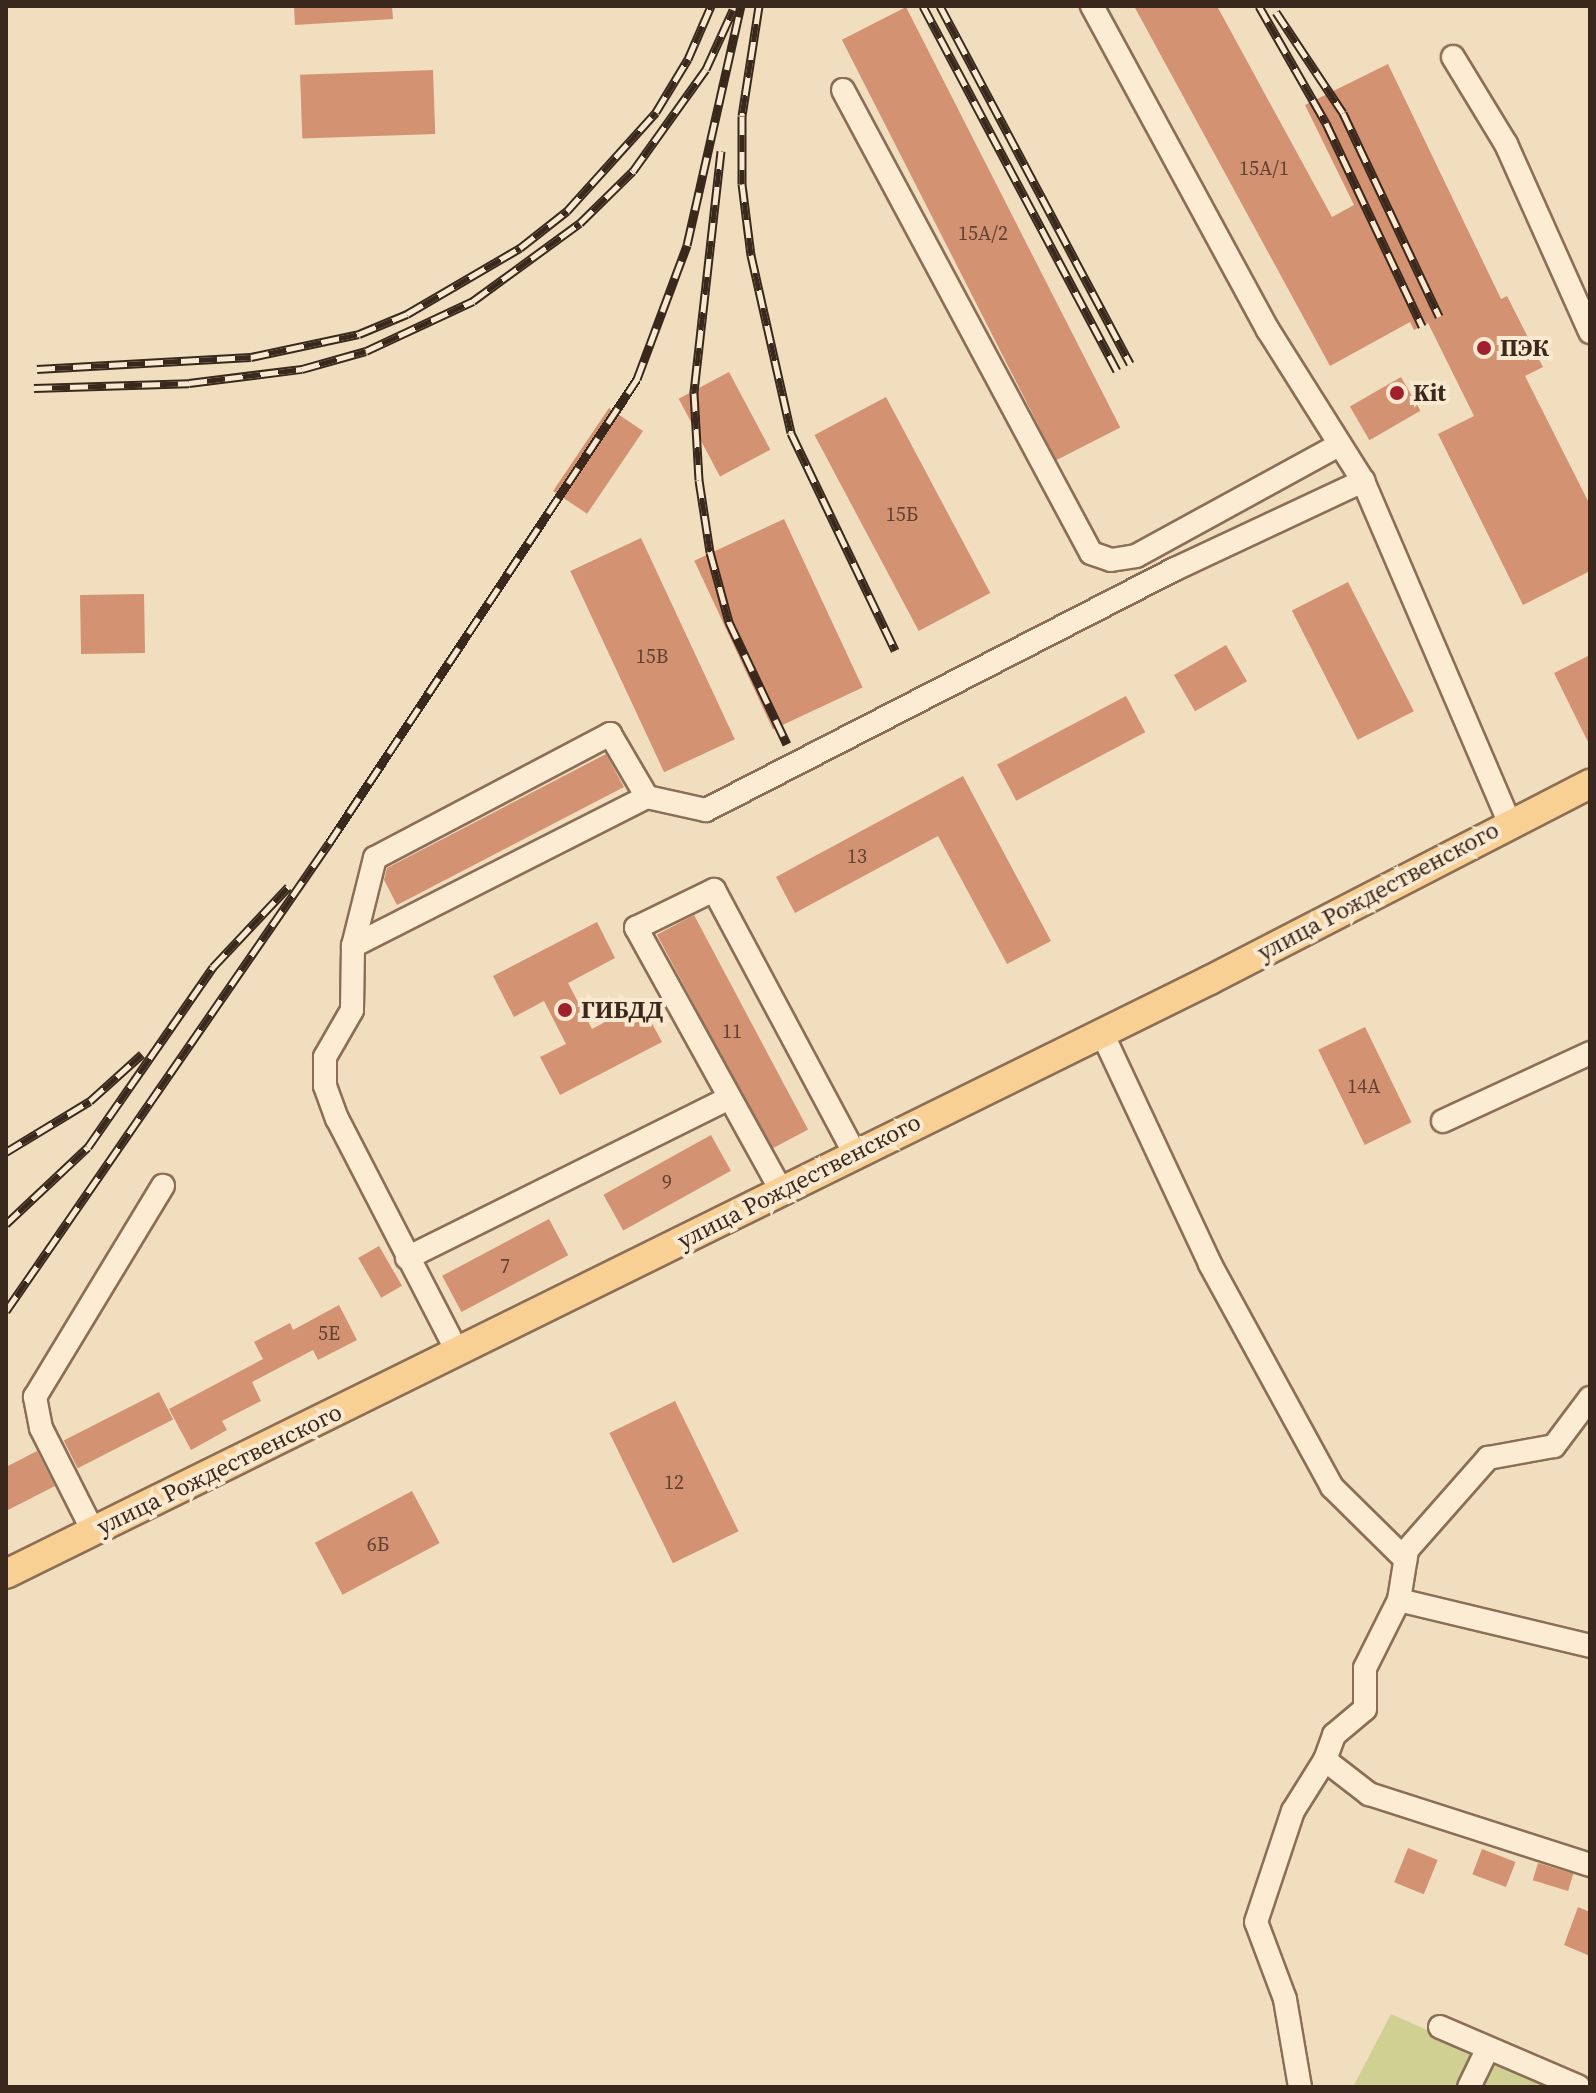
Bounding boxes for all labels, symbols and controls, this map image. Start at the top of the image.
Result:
house number: 15А/1 [1239,156,1289,180]
house number: 15А/2 [958,221,1008,245]
place label: ПЭК [1500,334,1549,362]
marker: ПЭК [1475,339,1493,357]
place label: Kit [1413,379,1446,407]
marker: Kit [1388,384,1406,402]
house number: 15Б [886,502,918,526]
house number: 15В [636,644,668,668]
street label: улица Рождественского [1252,815,1504,967]
house number: 13 [847,844,867,868]
place label: ГИБДД [581,996,663,1024]
marker: ГИБДД [556,1001,574,1019]
house number: 11 [722,1019,742,1043]
house number: 14А [1347,1074,1381,1098]
street label: улица Рождественского [673,1107,925,1255]
house number: 9 [662,1170,672,1194]
house number: 7 [500,1254,510,1278]
house number: 5Е [318,1321,340,1345]
street label: улица Рождественского [92,1397,346,1541]
house number: 12 [664,1470,684,1494]
house number: 6Б [367,1532,389,1556]

